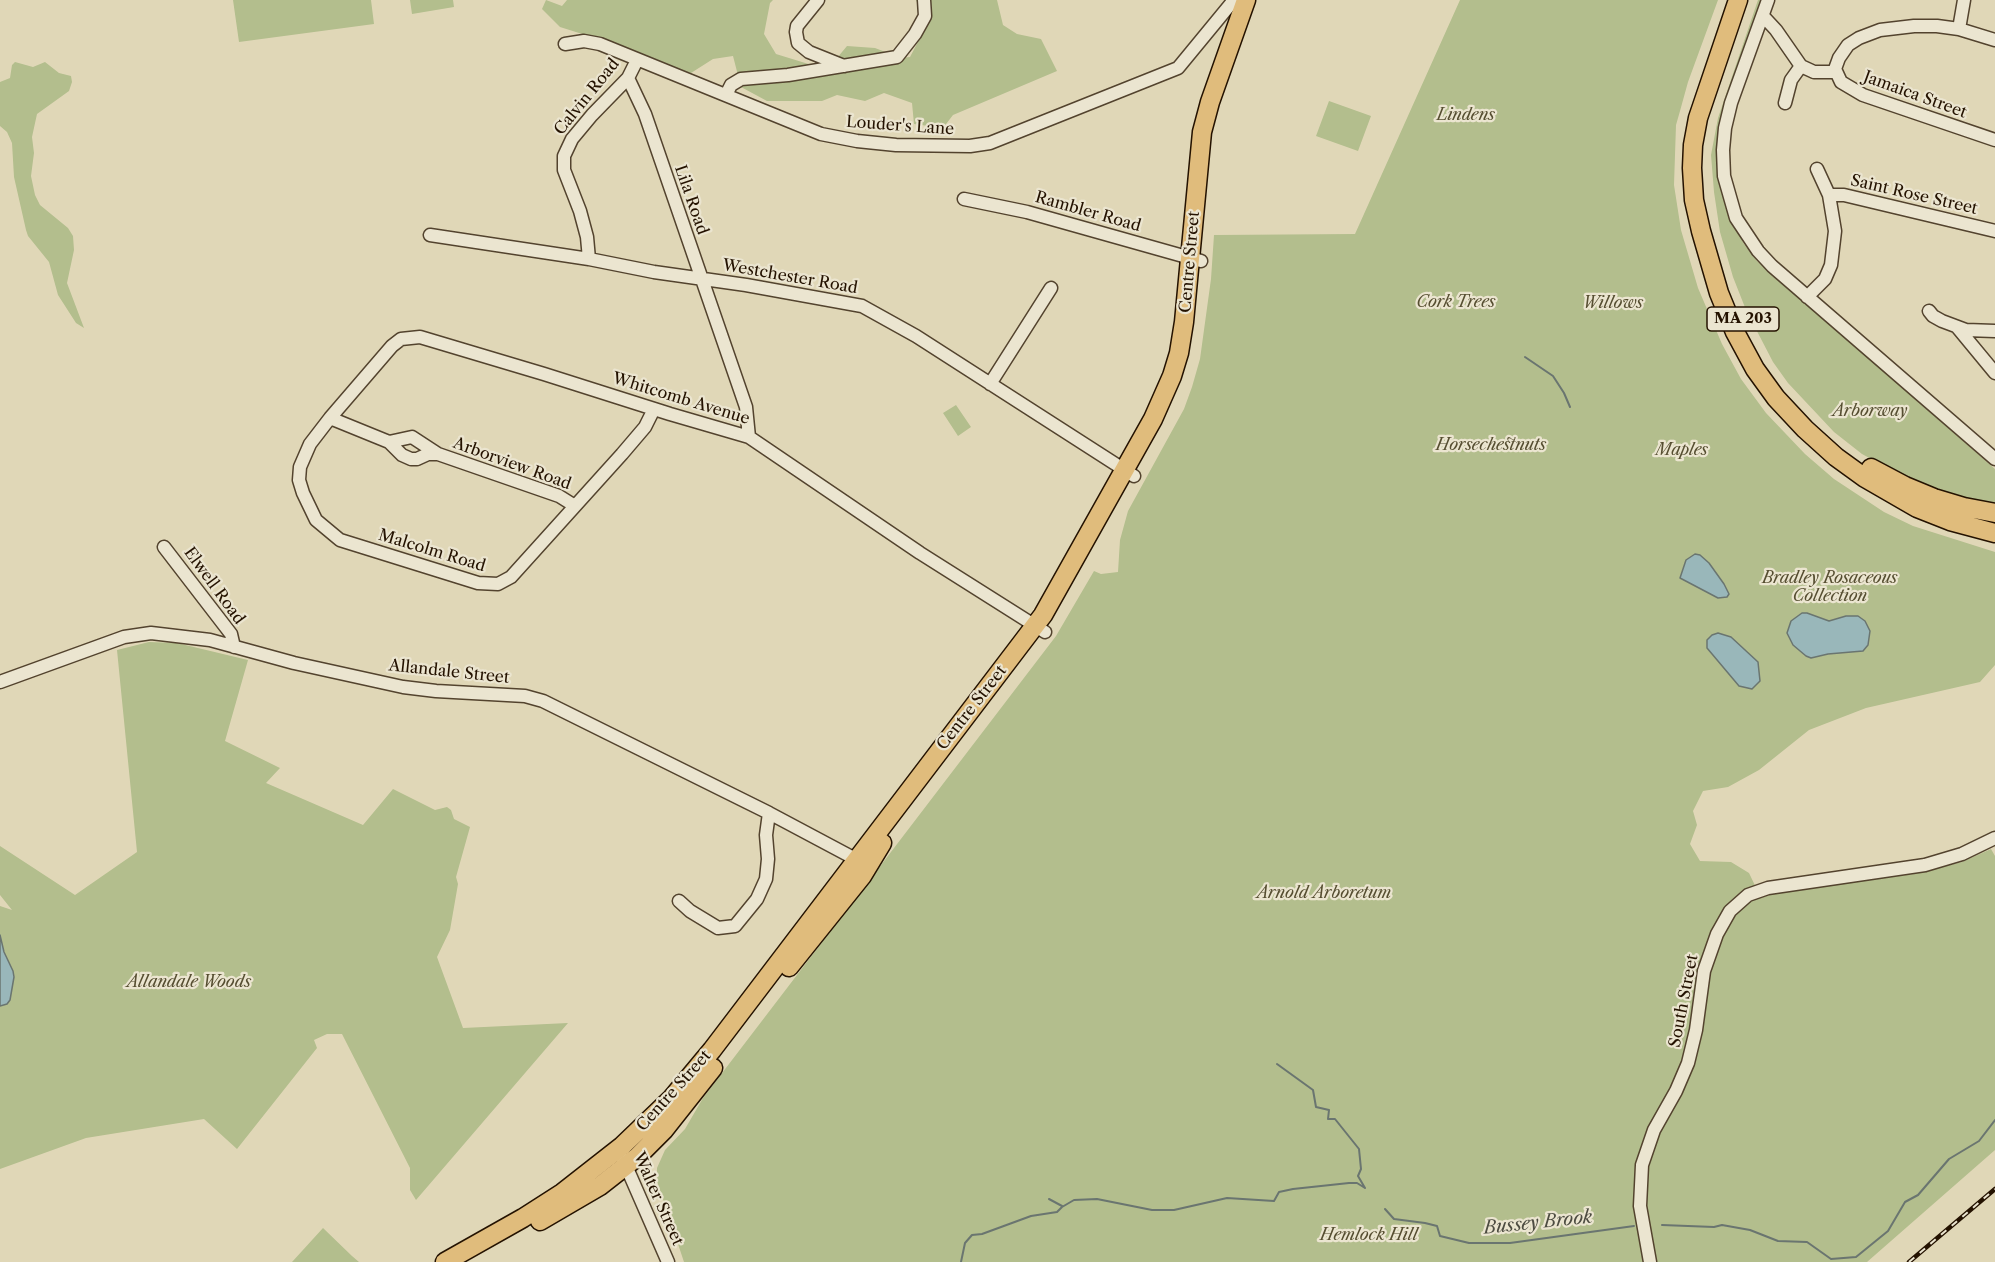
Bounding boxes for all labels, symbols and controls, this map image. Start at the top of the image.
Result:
street label: Calvin Road [550,55,624,139]
street label: Jamaica Street [1861,67,1969,123]
park label: Lindens [1437,105,1495,125]
street label: Louder's Lane [845,113,955,139]
street label: Lila Road [670,163,712,237]
street label: Saint Rose Street [1849,171,1979,219]
street label: Rambler Road [1033,188,1143,236]
street label: Centre Street [1176,210,1204,314]
street label: Westchester Road [721,256,859,298]
park label: Cork Trees [1417,292,1495,312]
park label: Willows [1583,293,1643,313]
road number: MA 203 [1707,307,1779,331]
street label: Whitcomb Avenue [610,369,752,429]
park label: Arborway [1832,401,1908,421]
street label: Arborview Road [450,434,574,494]
park label: Horsechestnuts [1436,435,1546,455]
park label: Maples [1656,440,1708,460]
street label: Malcolm Road [376,526,488,576]
street label: Elwell Road [180,544,248,628]
park label: Bradley Rosaceous Collection [1762,568,1898,606]
street label: Allandale Street [388,656,510,688]
street label: Centre Street [933,662,1011,754]
park label: Arnold Arboretum [1257,883,1391,903]
street label: South Street [1666,953,1702,1049]
park label: Allandale Woods [127,972,251,992]
street label: Centre Street [633,1047,715,1135]
street label: Walter Street [629,1149,687,1249]
water label: Bussey Brook [1483,1207,1593,1239]
park label: Hemlock Hill [1320,1225,1418,1245]

